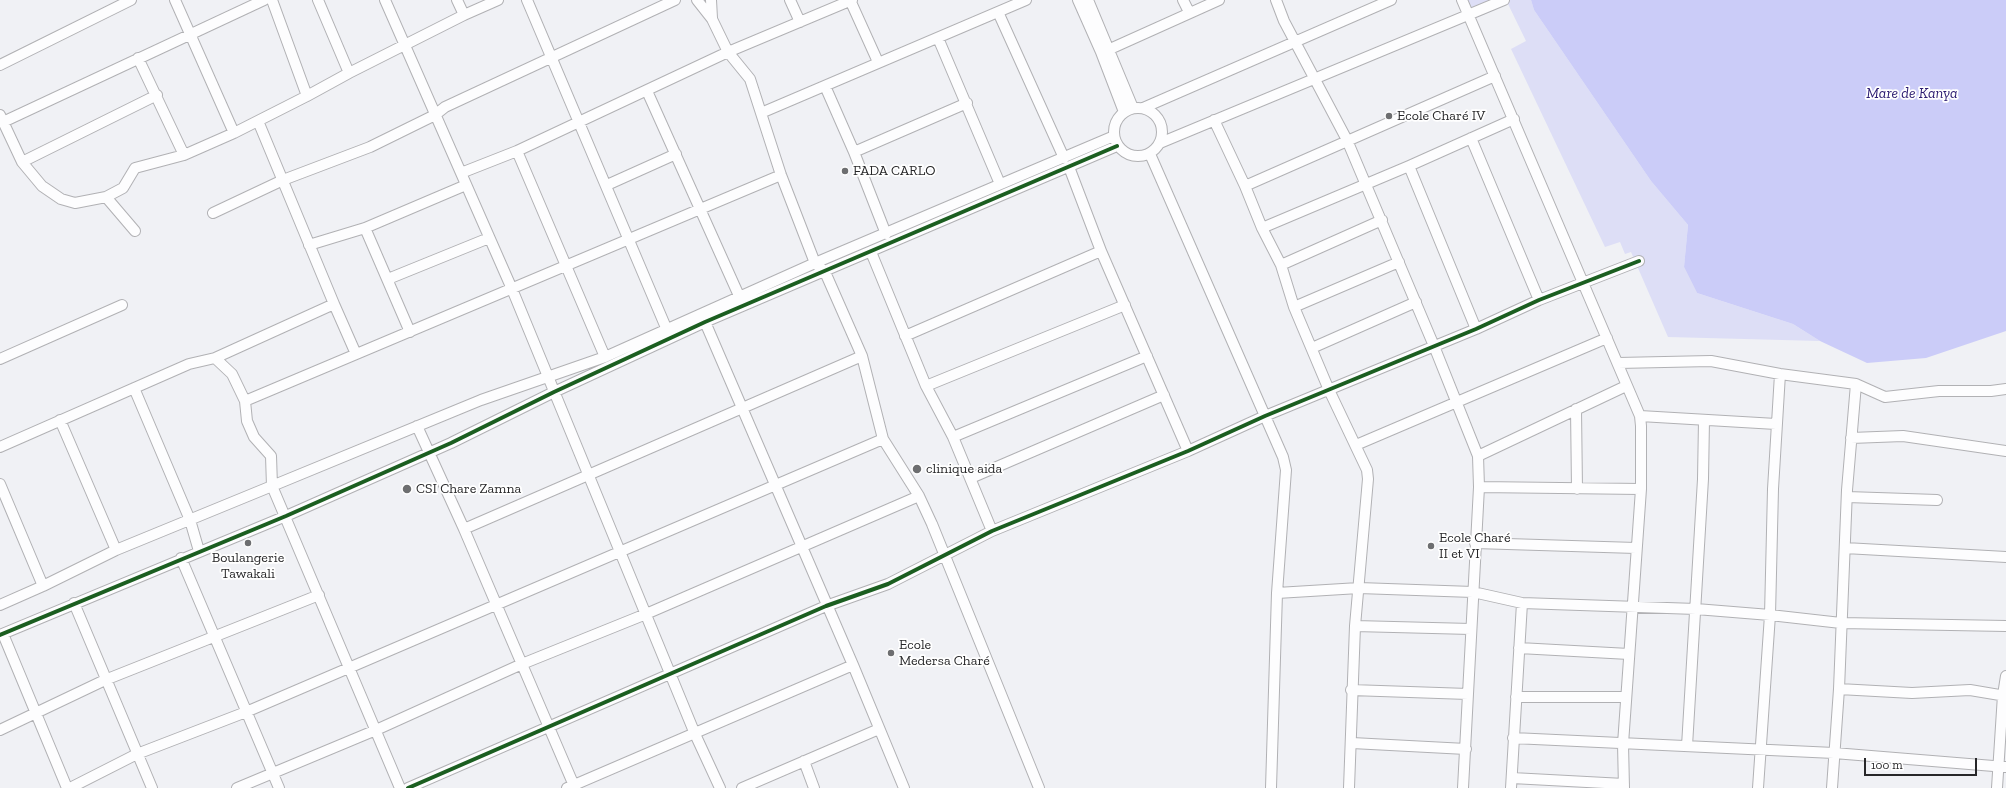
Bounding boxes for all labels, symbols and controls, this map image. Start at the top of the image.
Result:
water label: Mare de Kanya [1866,85,1958,103]
place label: Ecole Charé IV [1397,108,1485,124]
marker: Ecole Charé IV [1384,111,1394,121]
place label: FADA CARLO [853,163,936,179]
marker: FADA CARLO [840,166,850,176]
place label: clinique aida [926,461,1002,477]
marker: clinique aida [911,463,923,475]
place label: CSI Chare Zamna [416,481,521,497]
marker: CSI Chare Zamna [401,483,413,495]
place label: Ecole Charé II et VI [1439,530,1510,562]
marker: Boulangerie Tawakali [243,538,253,548]
marker: Ecole Charé II et VI [1426,541,1436,551]
place label: Boulangerie Tawakali [212,550,284,582]
place label: Ecole Medersa Charé [899,637,990,670]
marker: Ecole Medersa Charé [886,648,896,658]
scale bar [1866,750,1979,776]
text: 100 m [1871,758,1903,772]

